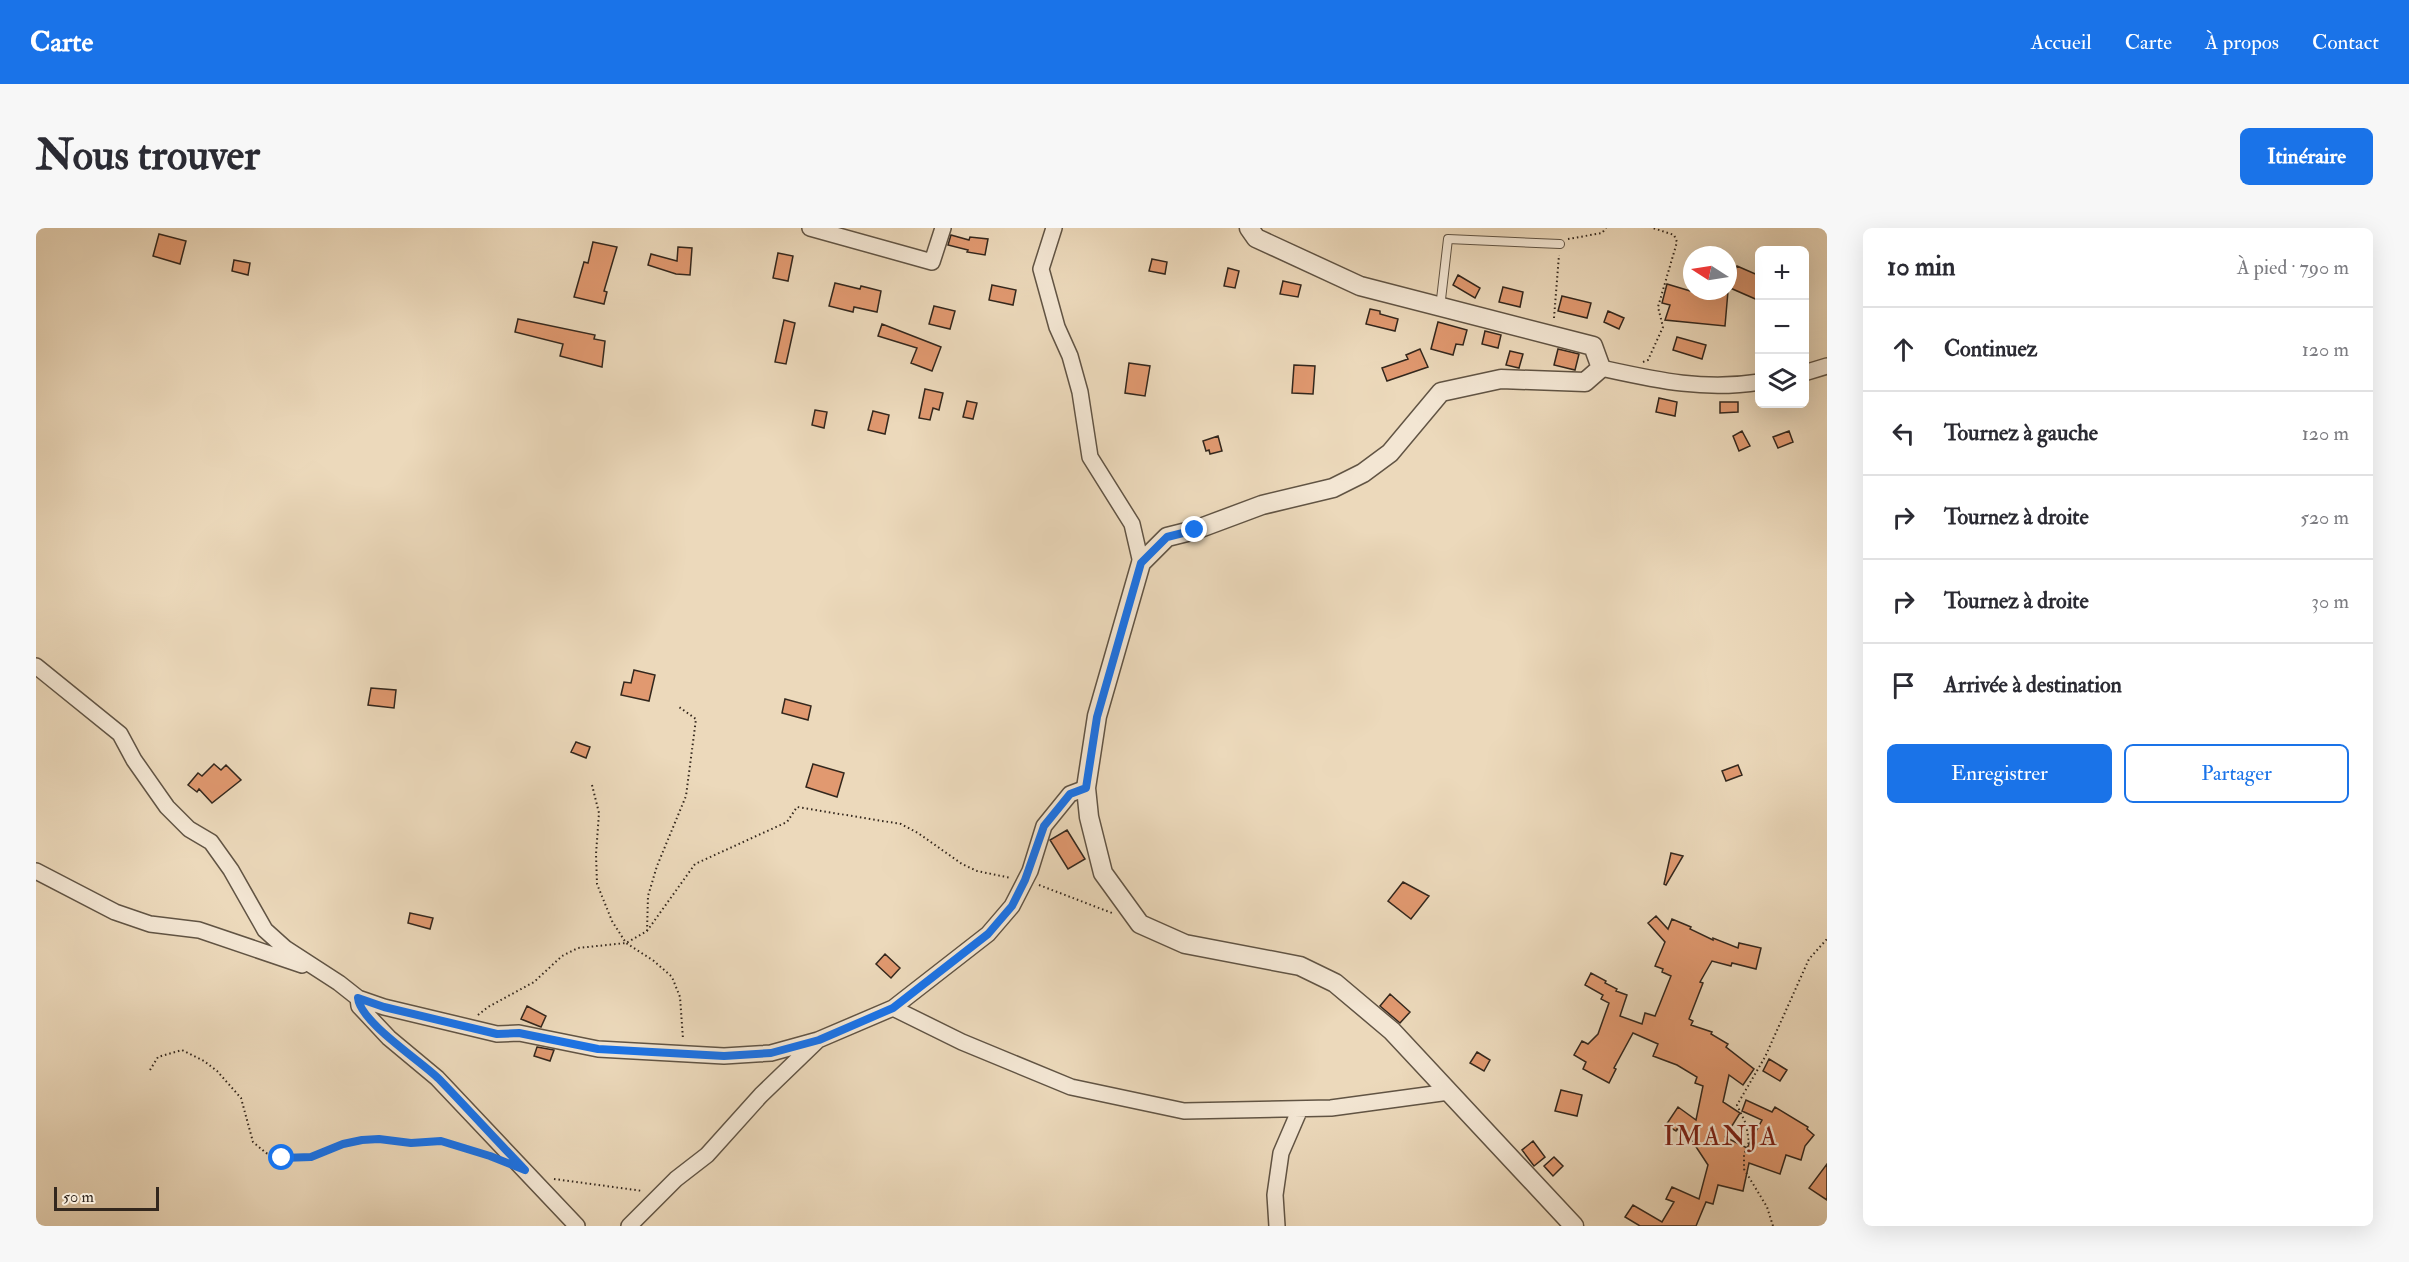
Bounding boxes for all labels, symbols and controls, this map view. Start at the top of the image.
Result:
text: Carte [30,25,93,60]
text: Accueil [2031,29,2092,56]
text: Carte [2125,29,2172,56]
text: À propos [2205,29,2279,56]
text: Contact [2312,29,2379,56]
button: Itinéraire [2240,128,2373,185]
text: Nous trouver [36,130,260,182]
north arrow [1683,246,1737,300]
map controls [1755,246,1809,408]
button: + [1755,246,1809,300]
text: 10 min [1887,251,1955,283]
text: À pied · 790 m [2237,255,2349,280]
button: − [1755,300,1809,354]
icon: ahead [1887,333,1920,366]
text: Continuez [1944,335,2037,363]
text: 120 m [2302,337,2349,362]
button: layers [1755,354,1809,408]
icon: left [1887,417,1920,450]
text: Tournez à gauche [1944,419,2098,447]
text: 120 m [2302,421,2349,446]
icon: right [1887,501,1920,534]
text: Tournez à droite [1944,503,2089,531]
text: 520 m [2300,505,2349,530]
route end [1181,516,1207,542]
icon: right [1887,585,1920,618]
text: Tournez à droite [1944,587,2089,615]
text: 30 m [2311,589,2349,614]
icon: arrive [1887,669,1920,702]
text: Arrivée à destination [1944,671,2122,699]
button: Enregistrer [1887,744,2112,803]
button: Partager [2124,744,2349,803]
district label: IMANJA [1663,1120,1779,1153]
route start [268,1144,294,1170]
scale bar [54,1184,159,1212]
text: 50 m [63,1187,94,1207]

